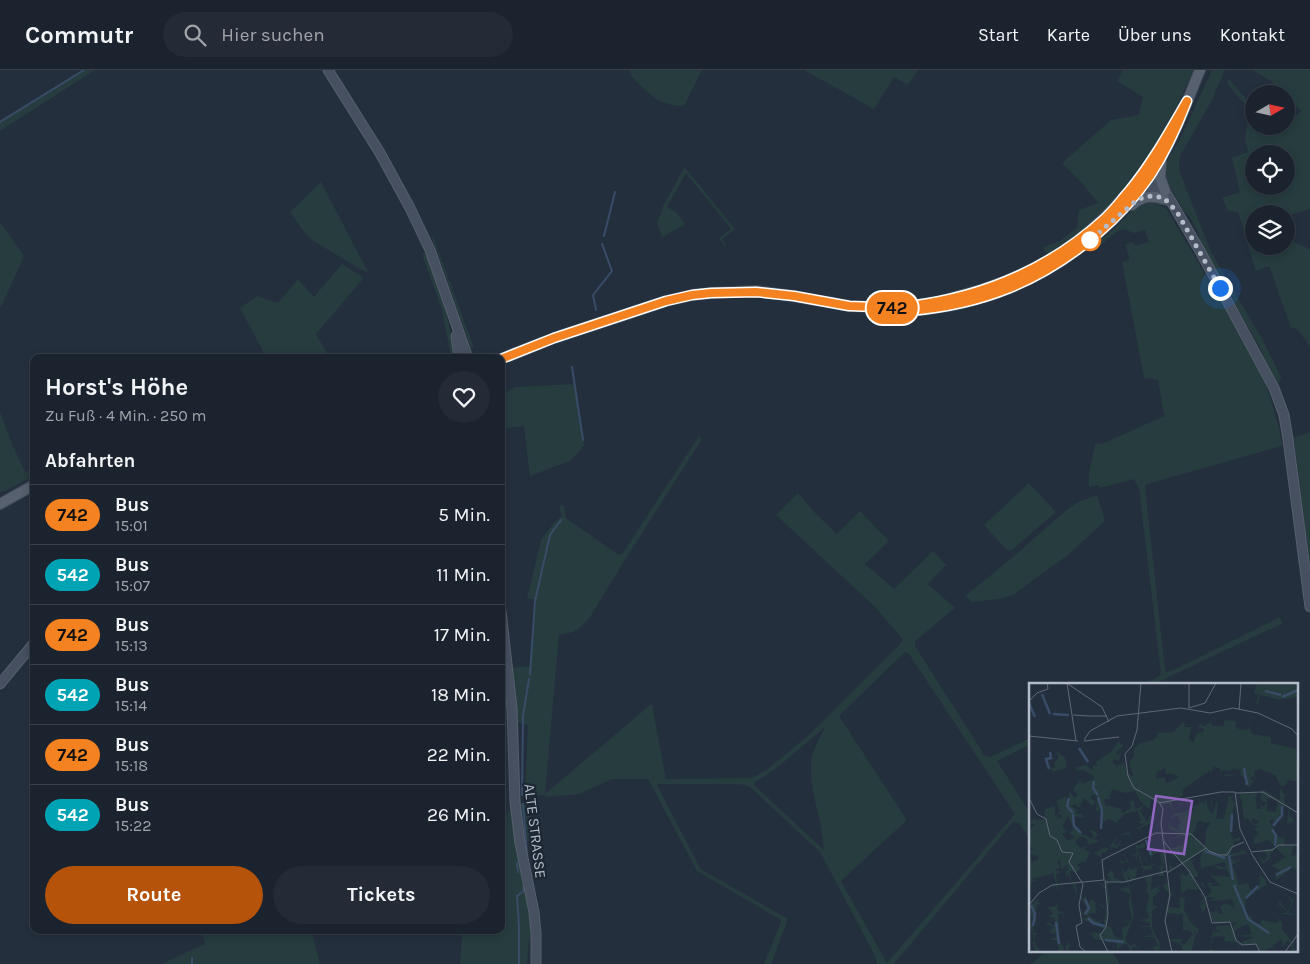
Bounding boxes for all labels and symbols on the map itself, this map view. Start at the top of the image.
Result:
north arrow [1245,85,1295,135]
unlabelled marker [1079,229,1101,251]
your location [1208,276,1233,301]
line badge: 742 [863,292,921,324]
inset map [1029,683,1298,952]
street label: ALTE STRASSE [520,783,550,879]

